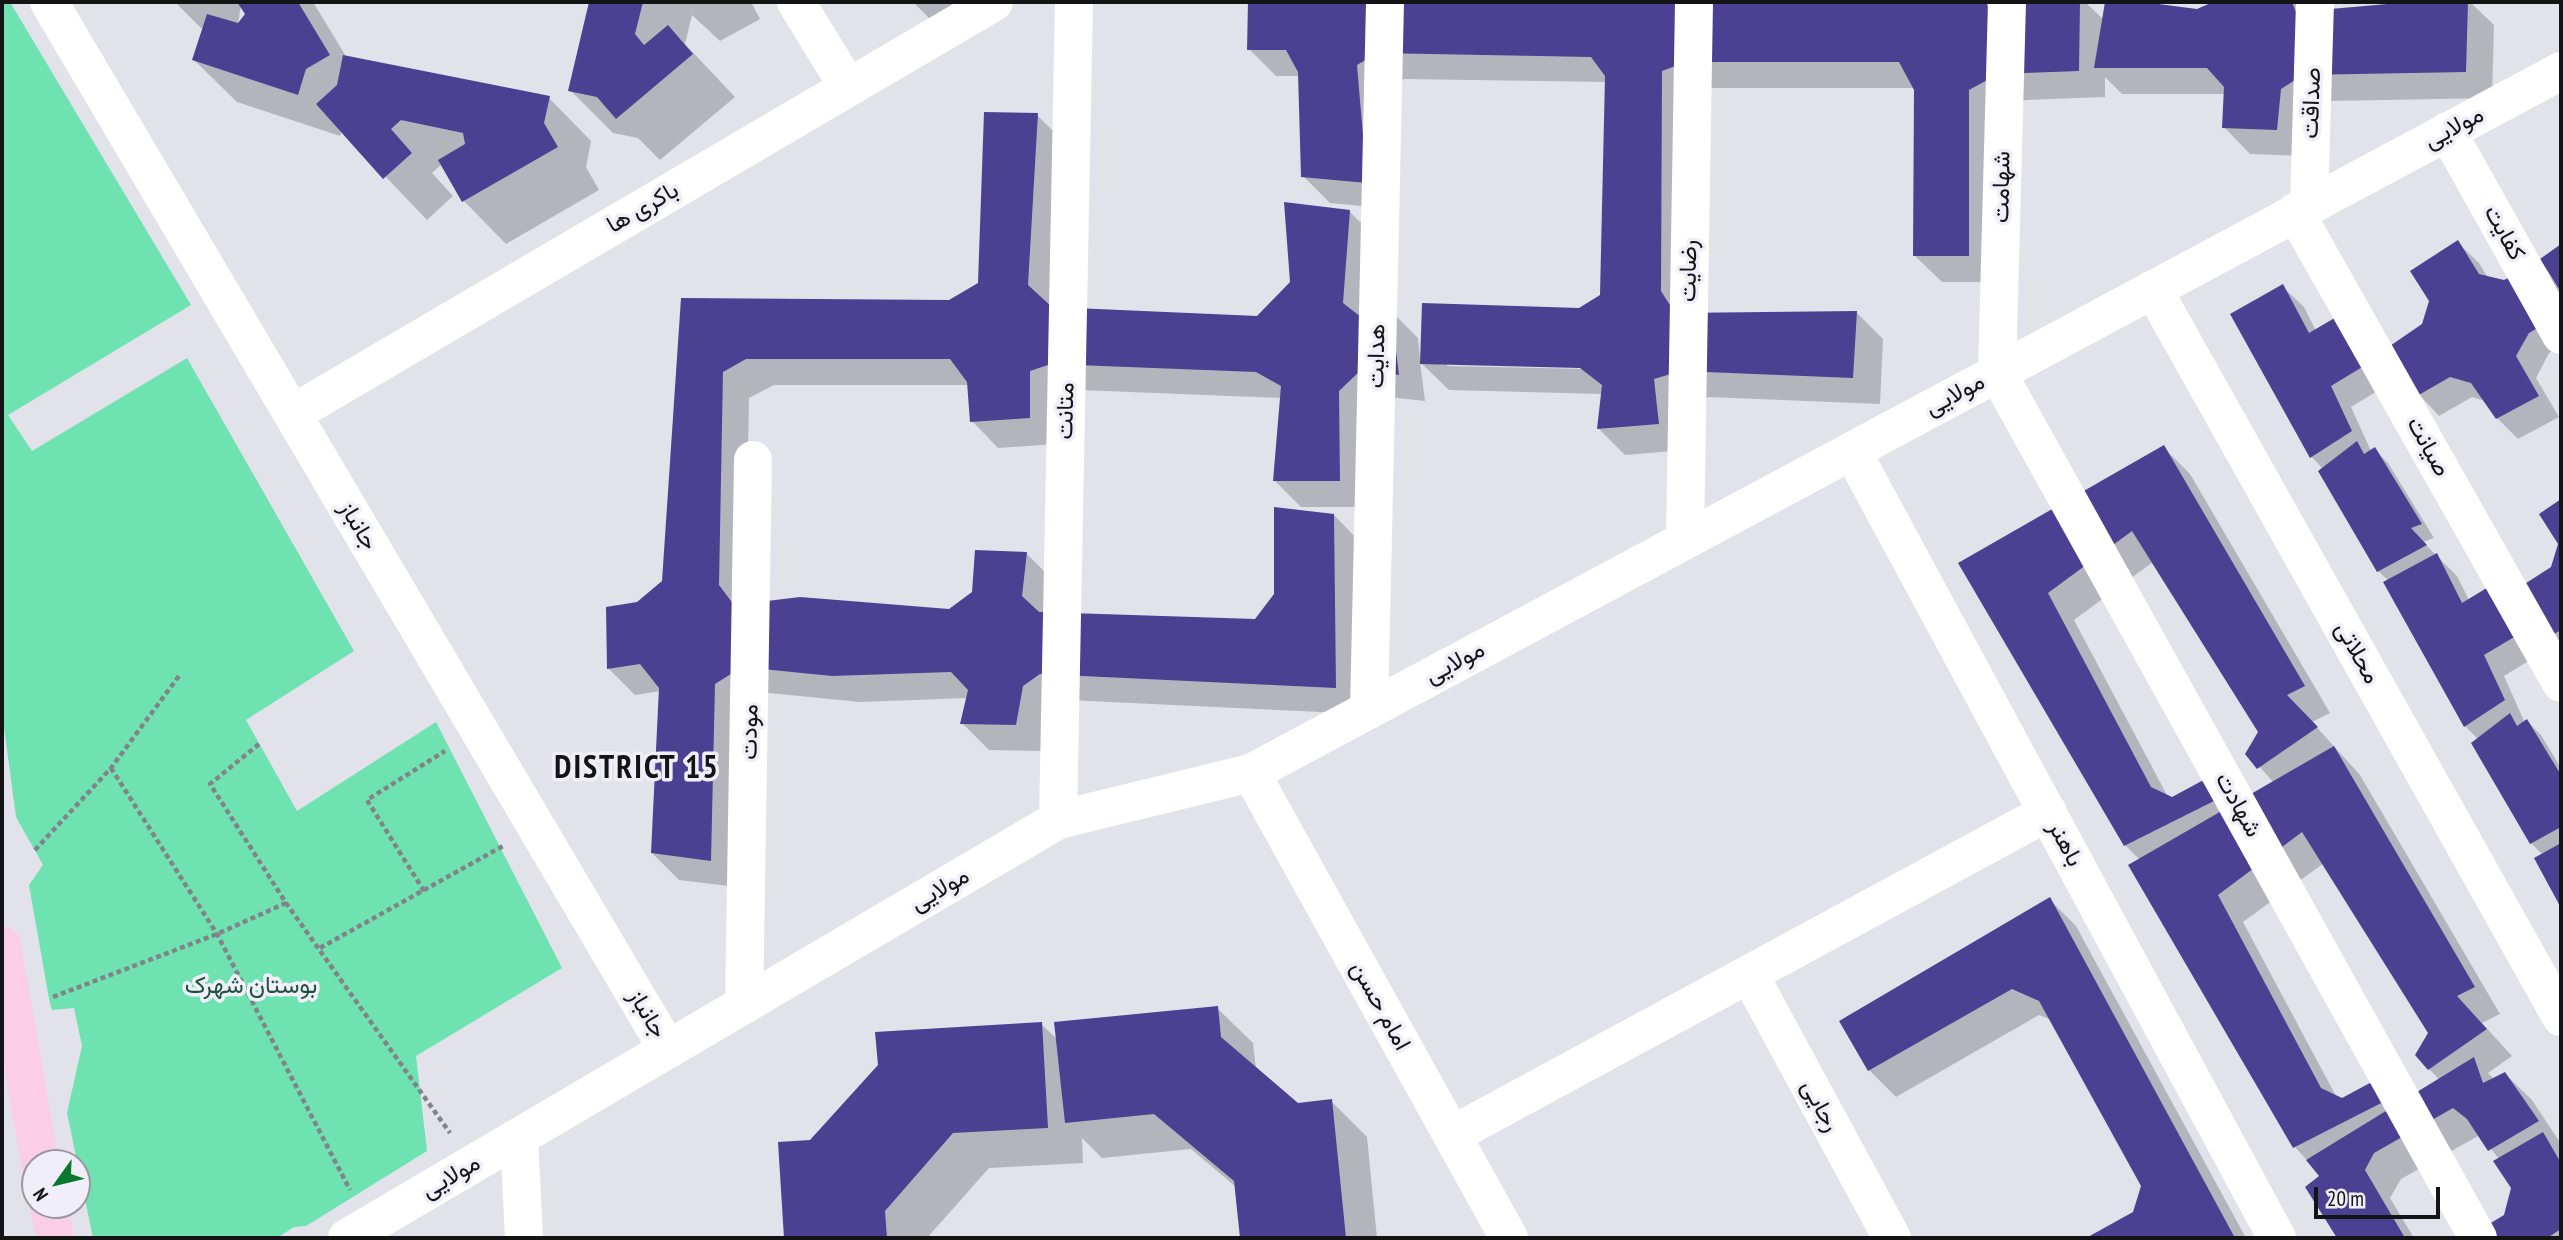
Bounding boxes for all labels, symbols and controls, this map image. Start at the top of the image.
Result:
street label: صداقت [2296,67,2328,139]
street label: مولايی [2419,100,2489,156]
street label: شهامت [1987,151,2017,223]
street label: باکری ها [602,176,684,240]
street label: کفایت [2477,200,2531,266]
street label: رضایت [1674,240,1704,302]
street label: هدایت [1362,323,1392,389]
street label: مولايی [1920,367,1990,423]
street label: متانت [1051,382,1081,440]
street label: صیانت [2400,412,2456,482]
street label: جانباز [332,496,384,556]
street label: محلاتی [2328,617,2386,689]
street label: مولايی [1420,635,1490,691]
street label: مودت [735,704,765,760]
district label: DISTRICT 15 [556,750,718,788]
street label: شهادت [2209,768,2267,842]
street label: باهنر [2041,816,2089,872]
street label: مولايی [905,862,975,918]
street label: امام حسن [1344,956,1416,1056]
park label: بوستان شهرک [185,972,317,1000]
street label: جانباز [621,984,673,1044]
street label: رجایی [1794,1075,1846,1137]
north arrow [21,1149,91,1219]
street label: مولايی [416,1149,486,1205]
scale bar [2318,1174,2444,1218]
text: N [27,1184,53,1206]
text: 20 m [2327,1185,2364,1212]

